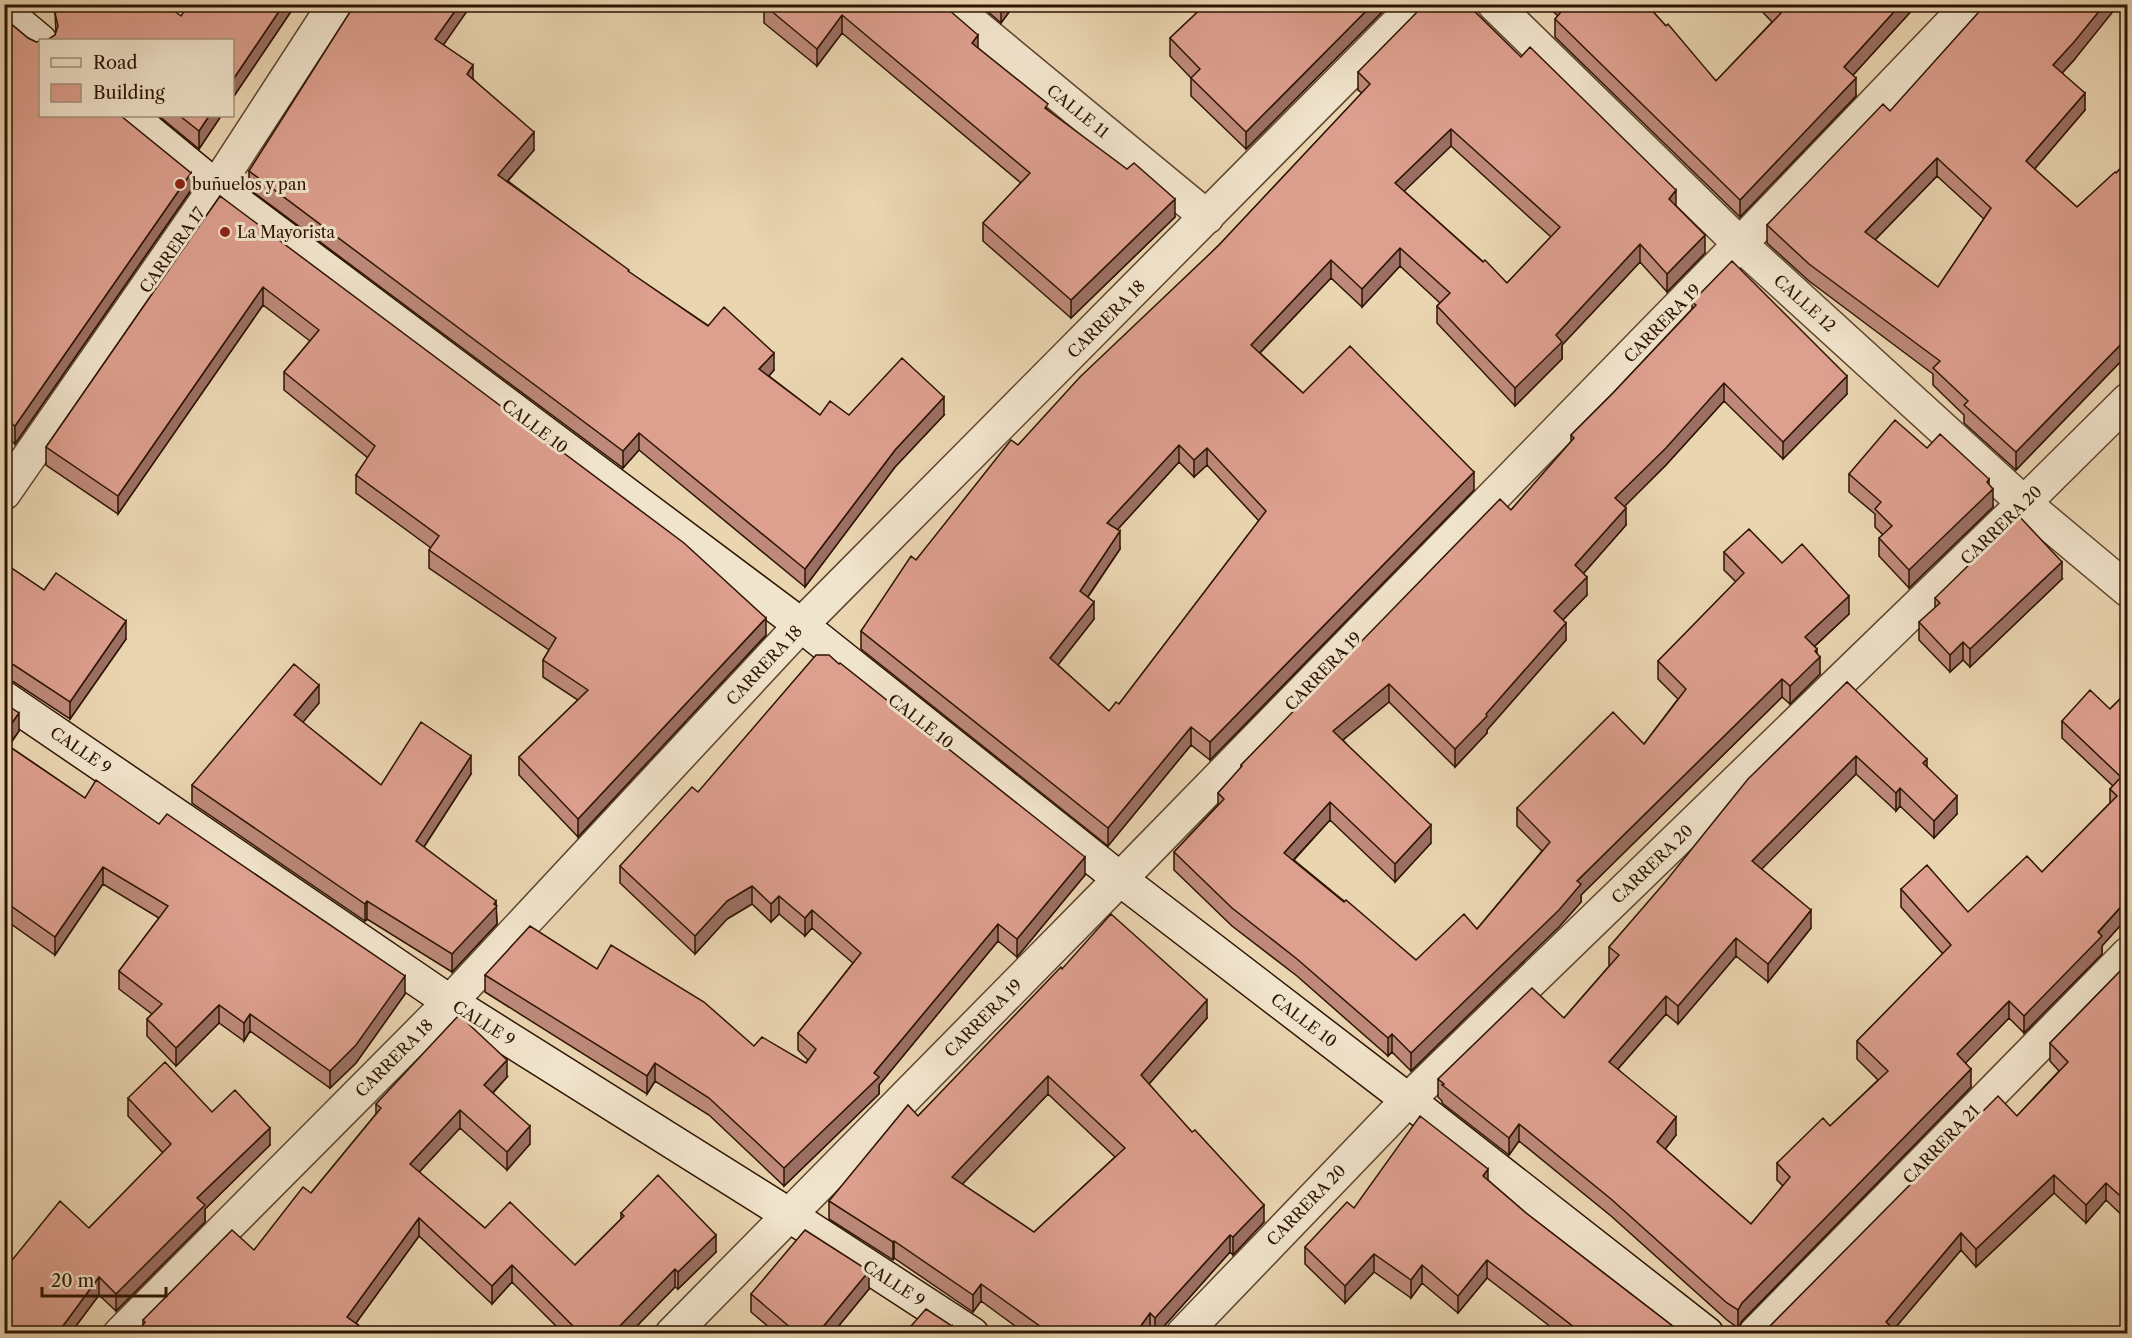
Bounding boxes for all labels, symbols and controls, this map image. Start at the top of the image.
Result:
legend [39,39,234,117]
text: Road [93,52,138,74]
street label: CALLE 11 [1043,80,1113,142]
text: Building [93,82,165,104]
place label: buñuelos y pan [192,174,306,194]
marker: buñuelos y pan [173,177,187,191]
street label: CARRERA 17 [135,203,209,297]
place label: La Mayorista [237,222,335,242]
marker: La Mayorista [218,225,232,239]
street label: CALLE 12 [1770,270,1840,336]
street label: CARRERA 18 [1063,276,1149,362]
street label: CARRERA 19 [1619,279,1705,367]
street label: CALLE 10 [498,395,572,457]
street label: CARRERA 20 [1956,481,2046,569]
street label: CARRERA 18 [722,621,806,709]
street label: CARRERA 19 [1280,627,1366,715]
street label: CALLE 10 [884,689,958,753]
street label: CALLE 9 [46,722,116,778]
street label: CARRERA 20 [1607,820,1697,908]
street label: CARRERA 19 [940,975,1026,1061]
street label: CALLE 10 [1267,989,1341,1051]
street label: CALLE 9 [449,996,519,1050]
street label: CARRERA 18 [351,1015,437,1101]
street label: CARRERA 21 [1898,1100,1984,1188]
street label: CARRERA 20 [1262,1160,1350,1250]
street label: CALLE 9 [859,1256,929,1310]
scale bar [42,1260,166,1298]
text: 20 m [51,1270,95,1292]

